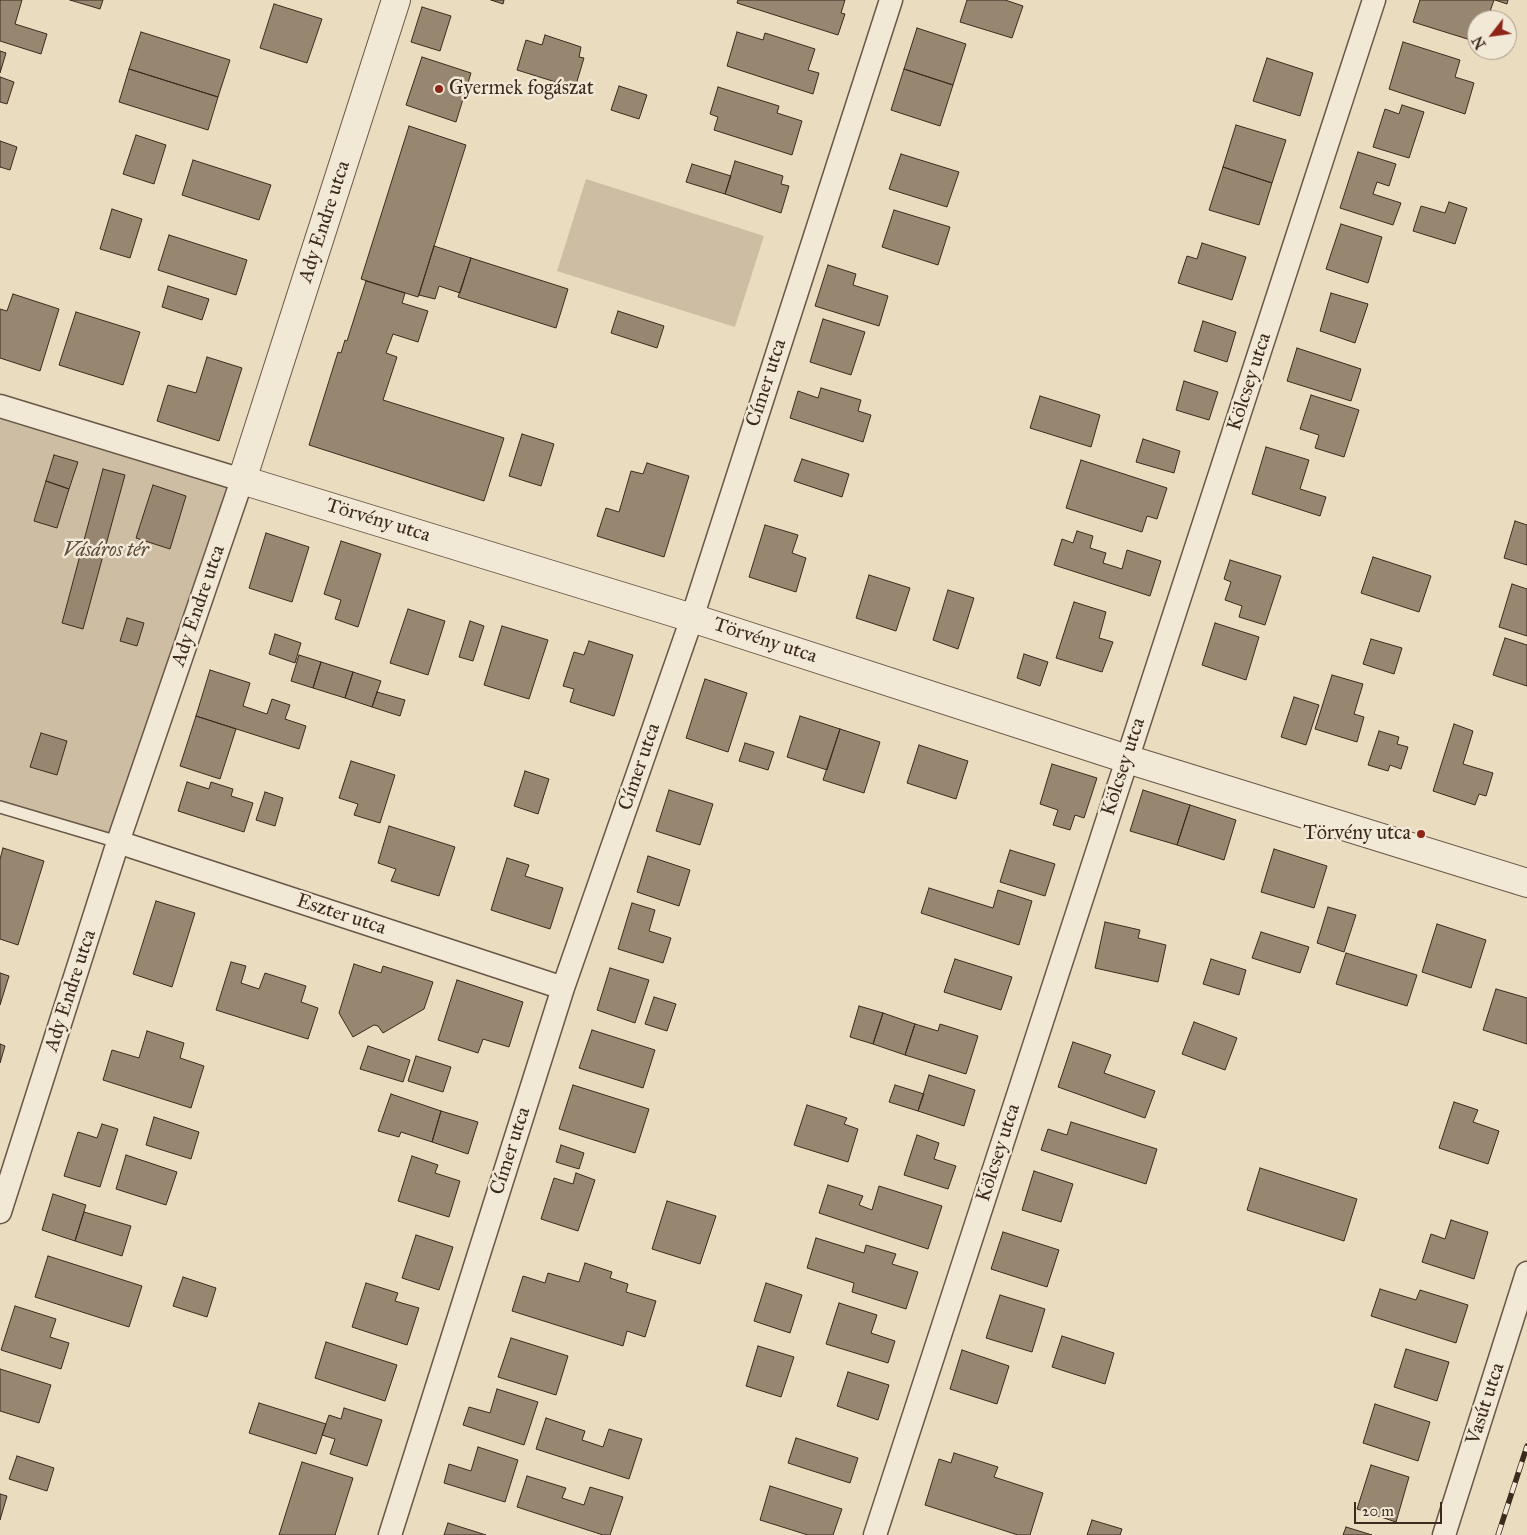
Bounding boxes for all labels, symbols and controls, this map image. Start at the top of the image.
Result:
north arrow [1467,10,1517,60]
text: N [1469,33,1490,52]
place label: Gyermek fogászat [449,77,594,101]
marker: Gyermek fogászat [433,83,445,95]
street label: Ady Endre utca [294,158,356,286]
street label: Kölcsey utca [1223,330,1277,434]
street label: Címer utca [742,336,792,430]
street label: Törvény utca [323,494,433,548]
park label: Vásáros tér [63,539,149,563]
street label: Ady Endre utca [167,542,231,670]
street label: Törvény utca [710,613,820,669]
street label: Kölcsey utca [1097,715,1151,819]
street label: Címer utca [614,720,666,814]
place label: Törvény utca [1303,822,1411,846]
marker: Törvény utca [1415,828,1427,840]
street label: Eszter utca [293,889,389,941]
street label: Ady Endre utca [40,927,102,1055]
street label: Kölcsey utca [972,1101,1026,1205]
street label: Címer utca [486,1104,536,1198]
street label: Vasút utca [1461,1360,1511,1448]
scale bar [1357,1492,1444,1524]
text: 20 m [1362,1502,1394,1520]

